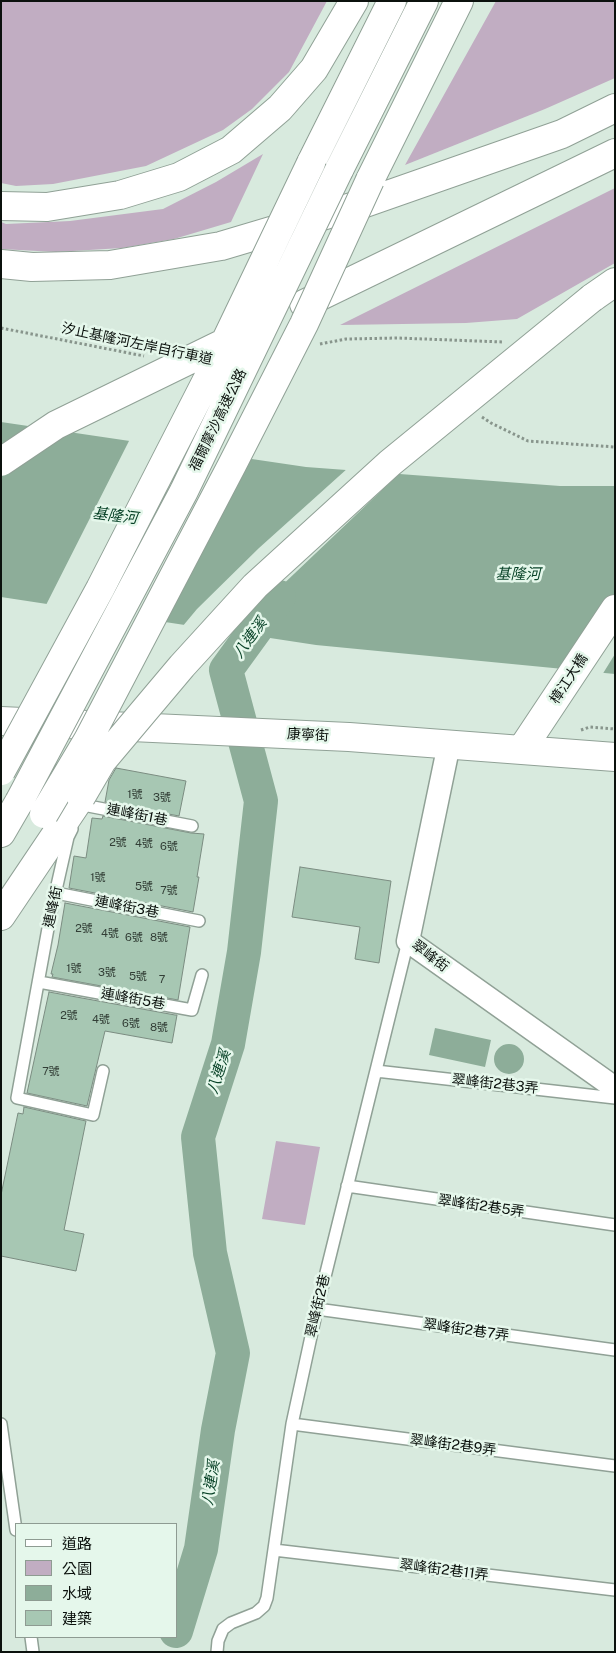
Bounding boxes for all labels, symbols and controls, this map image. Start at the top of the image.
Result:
street label: 汐止基隆河左岸自行車道 [60,320,214,368]
street label: 福爾摩沙高速公路 [186,366,250,474]
water label: 基隆河 [92,504,138,528]
water label: 基隆河 [496,565,540,583]
water label: 八連溪 [229,615,271,661]
street label: 樟江大橋 [547,651,591,707]
street label: 康寧街 [287,726,329,744]
house number: 1號 [127,788,143,802]
house number: 3號 [153,791,171,805]
street label: 連峰街1巷 [105,801,169,829]
house number: 2號 [109,836,127,850]
house number: 4號 [135,837,153,851]
house number: 6號 [160,840,178,854]
house number: 1號 [90,871,106,885]
house number: 5號 [135,880,153,894]
house number: 7號 [160,884,178,898]
street label: 連峰街 [40,885,66,929]
street label: 連峰街3巷 [94,893,160,921]
house number: 2號 [75,922,93,936]
house number: 4號 [101,927,119,941]
house number: 6號 [125,931,143,945]
house number: 8號 [150,931,168,945]
street label: 翠峰街 [408,937,452,975]
house number: 1號 [66,962,82,976]
house number: 3號 [98,966,116,980]
house number: 5號 [129,970,147,984]
house number: 7 [159,973,165,987]
street label: 連峰街5巷 [100,985,166,1013]
house number: 2號 [60,1009,78,1023]
house number: 4號 [92,1013,110,1027]
house number: 6號 [122,1017,140,1031]
house number: 8號 [150,1021,168,1035]
water label: 八連溪 [203,1048,235,1096]
house number: 7號 [42,1065,60,1079]
street label: 翠峰街2巷3弄 [451,1071,539,1097]
street label: 翠峰街2巷5弄 [437,1192,525,1220]
street label: 翠峰街2巷 [303,1273,333,1339]
street label: 翠峰街2巷7弄 [422,1316,510,1344]
street label: 翠峰街2巷9弄 [409,1431,497,1459]
water label: 八連溪 [199,1459,223,1507]
legend [15,1523,178,1638]
text: 道路 [62,1535,92,1552]
street label: 翠峰街2巷11弄 [398,1556,490,1584]
text: 公園 [62,1560,92,1577]
text: 水域 [62,1585,92,1602]
text: 建築 [62,1610,92,1627]

